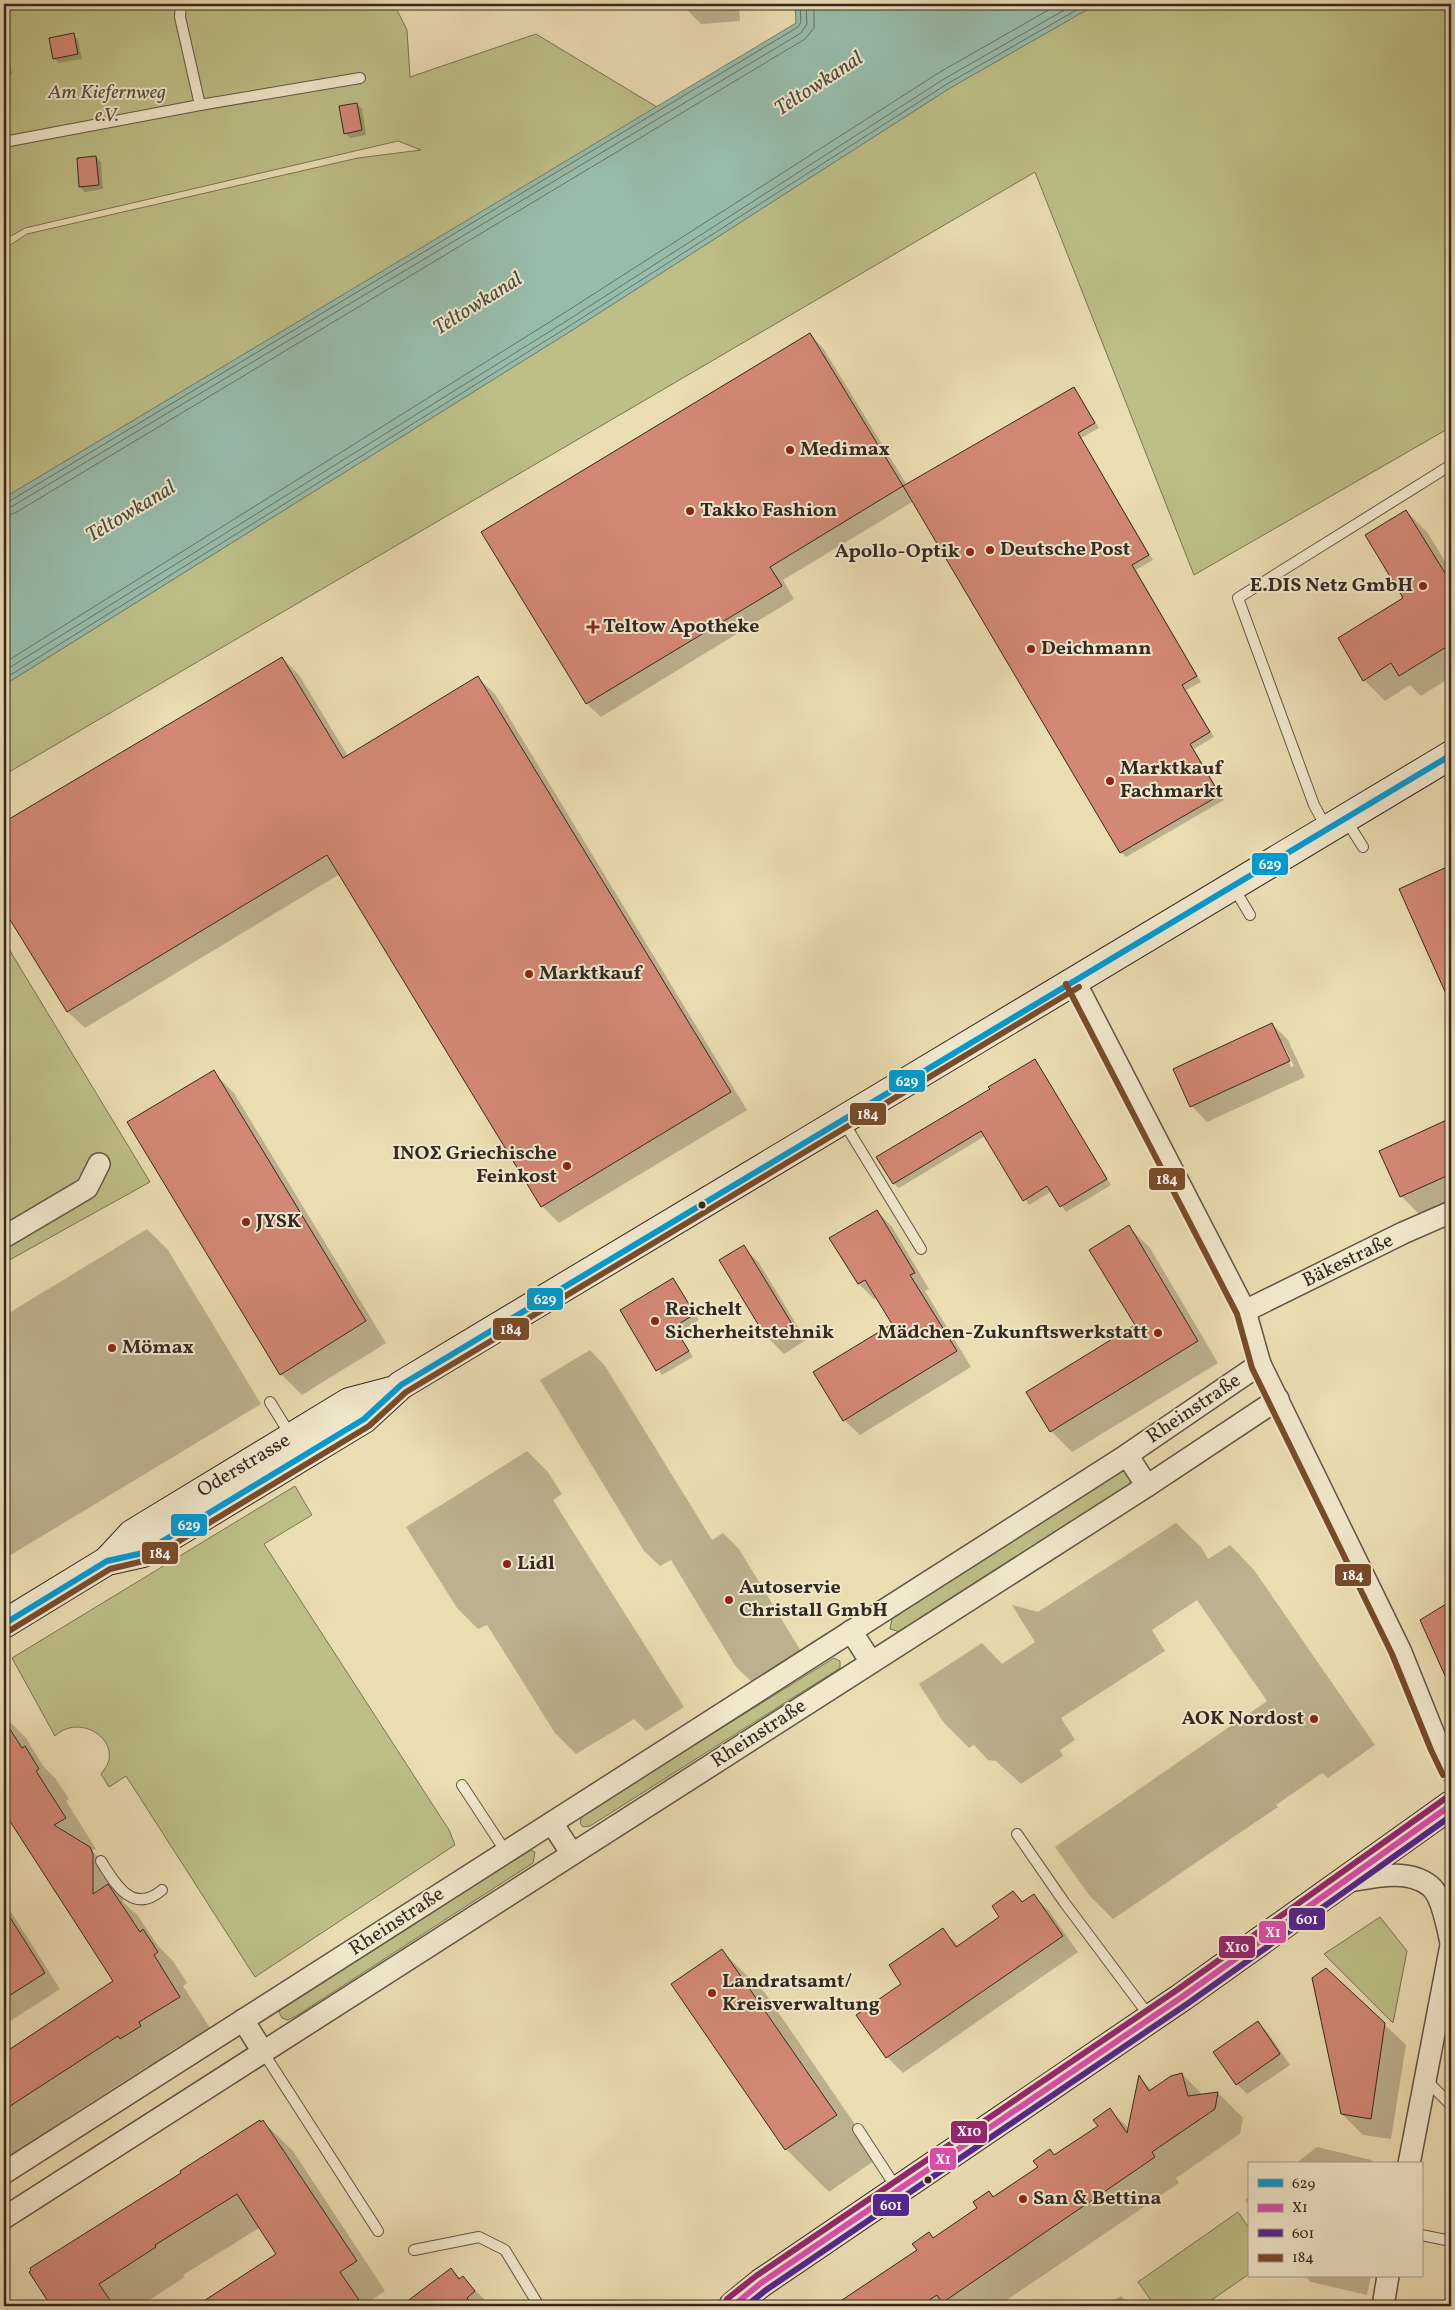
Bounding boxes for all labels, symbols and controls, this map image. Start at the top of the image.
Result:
water label: Teltowkanal [769,45,869,123]
park label: Am Kiefernweg e.V. [47,79,166,130]
water label: Teltowkanal [428,265,528,343]
place label: Medimax [800,436,890,464]
marker: Medimax [784,444,796,456]
water label: Teltowkanal [81,474,181,550]
place label: Takko Fashion [700,497,837,525]
marker: Takko Fashion [684,505,696,517]
place label: Deutsche Post [1000,536,1131,564]
place label: Apollo-Optik [835,538,960,566]
marker: Deutsche Post [984,544,996,556]
marker: Apollo-Optik [964,546,976,558]
place label: E.DIS Netz GmbH [1250,572,1413,600]
marker: E.DIS Netz GmbH [1417,580,1429,592]
place label: Teltow Apotheke [603,613,759,641]
marker: Teltow Apotheke [587,621,599,633]
place label: Deichmann [1041,635,1151,663]
marker: Deichmann [1025,643,1037,655]
place label: Marktkauf Fachmarkt [1120,755,1225,806]
marker: Marktkauf Fachmarkt [1104,775,1116,787]
line badge: 629 [1251,852,1289,876]
text: 629 [1259,856,1282,875]
place label: Marktkauf [539,960,644,988]
marker: Marktkauf [523,968,535,980]
line badge: 629 [888,1069,926,1093]
text: 629 [896,1073,919,1092]
line badge: 184 [849,1102,887,1126]
text: 184 [857,1106,879,1125]
place label: INOΣ Griechische Feinkost [392,1140,557,1191]
marker: INOΣ Griechische Feinkost [561,1160,573,1172]
line badge: 184 [1148,1167,1186,1191]
text: 184 [1156,1171,1178,1190]
unlabelled marker [697,1200,707,1210]
place label: JYSK [255,1208,302,1236]
marker: JYSK [240,1216,252,1228]
street label: Bäkestraße [1298,1227,1398,1295]
line badge: 629 [526,1287,564,1311]
text: 629 [534,1291,557,1310]
place label: Reichelt Sicherheitstehnik [665,1296,834,1347]
marker: Reichelt Sicherheitstehnik [649,1315,661,1327]
line badge: 184 [492,1317,530,1341]
place label: Mädchen-Zukunftswerkstatt [877,1319,1148,1347]
text: 184 [500,1321,522,1340]
marker: Mädchen-Zukunftswerkstatt [1152,1327,1164,1339]
place label: Mömax [122,1334,194,1362]
marker: Mömax [106,1342,118,1354]
street label: Rheinstraße [1141,1367,1247,1451]
street label: Oderstrasse [192,1427,296,1505]
line badge: 629 [170,1513,208,1537]
text: 629 [178,1517,201,1536]
line badge: 184 [141,1541,179,1565]
text: 184 [149,1545,171,1564]
place label: Lidl [517,1550,555,1578]
marker: Lidl [501,1558,513,1570]
line badge: 184 [1334,1563,1372,1587]
text: 184 [1342,1567,1364,1586]
place label: Autoservie Christall GmbH [739,1574,888,1625]
marker: Autoservie Christall GmbH [723,1594,735,1606]
street label: Rheinstraße [706,1693,812,1775]
place label: AOK Nordost [1181,1705,1304,1733]
marker: AOK Nordost [1308,1713,1320,1725]
street label: Rheinstraße [344,1881,450,1963]
line badge: 601 [1288,1907,1326,1931]
text: 601 [1296,1911,1318,1930]
line badge: X1 [1258,1920,1287,1944]
text: X1 [1265,1924,1281,1943]
line badge: X10 [1218,1935,1256,1959]
text: X10 [1225,1939,1249,1958]
place label: Landratsamt/ Kreisverwaltung [722,1968,880,2019]
marker: Landratsamt/ Kreisverwaltung [706,1987,718,1999]
line badge: X10 [950,2120,988,2144]
text: X10 [957,2123,981,2142]
line badge: X1 [929,2147,957,2171]
text: X1 [935,2151,951,2170]
legend [1248,2162,1422,2278]
text: 629 [1292,2174,1315,2195]
unlabelled marker [923,2175,933,2185]
place label: San & Bettina [1033,2185,1162,2213]
line badge: 601 [872,2193,910,2217]
marker: San & Bettina [1017,2193,1029,2205]
text: 601 [880,2197,902,2216]
text: X1 [1292,2198,1308,2219]
text: 601 [1292,2224,1314,2245]
text: 184 [1292,2248,1314,2269]

